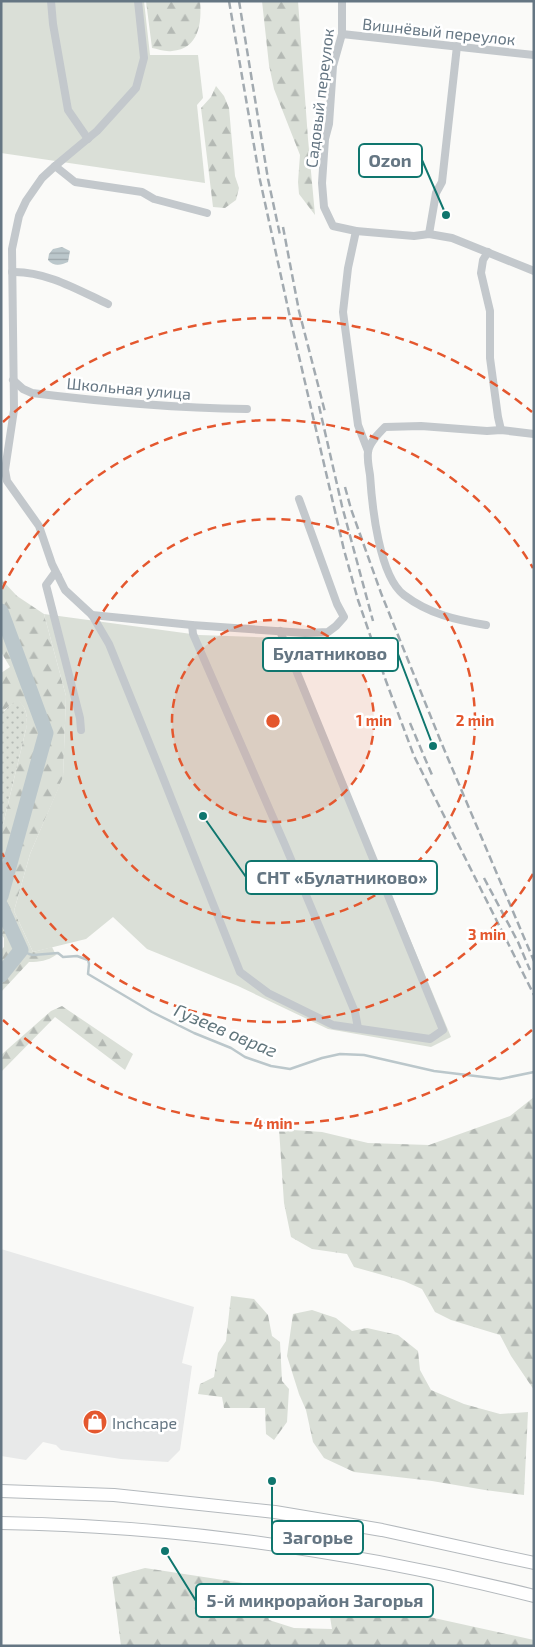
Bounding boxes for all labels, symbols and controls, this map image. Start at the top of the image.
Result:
street label: Вишнёвый переулок [361,14,517,50]
street label: Садовый переулок [301,27,338,169]
callout: Ozon [359,144,422,177]
text: Ozon [368,149,412,171]
street label: Школьная улица [66,373,192,404]
callout: Булатниково [263,638,398,671]
text: Булатниково [273,642,387,664]
text: 1 min [356,711,392,729]
text: 2 min [456,711,494,729]
centre of rings [264,712,282,730]
callout: СНТ «Булатниково» [246,861,437,894]
text: СНТ «Булатниково» [257,866,427,888]
text: 3 min [468,925,506,943]
water label: Гузеев овраг [171,998,281,1062]
text: 4 min [253,1114,293,1132]
shop icon: Inchcape [82,1409,108,1435]
place label: Inchcape [112,1413,177,1432]
callout: Загорье [272,1521,363,1554]
text: Загорье [283,1526,353,1548]
callout: 5-й микрорайон Загорья [196,1584,433,1617]
text: 5-й микрорайон Загорья [207,1589,423,1611]

